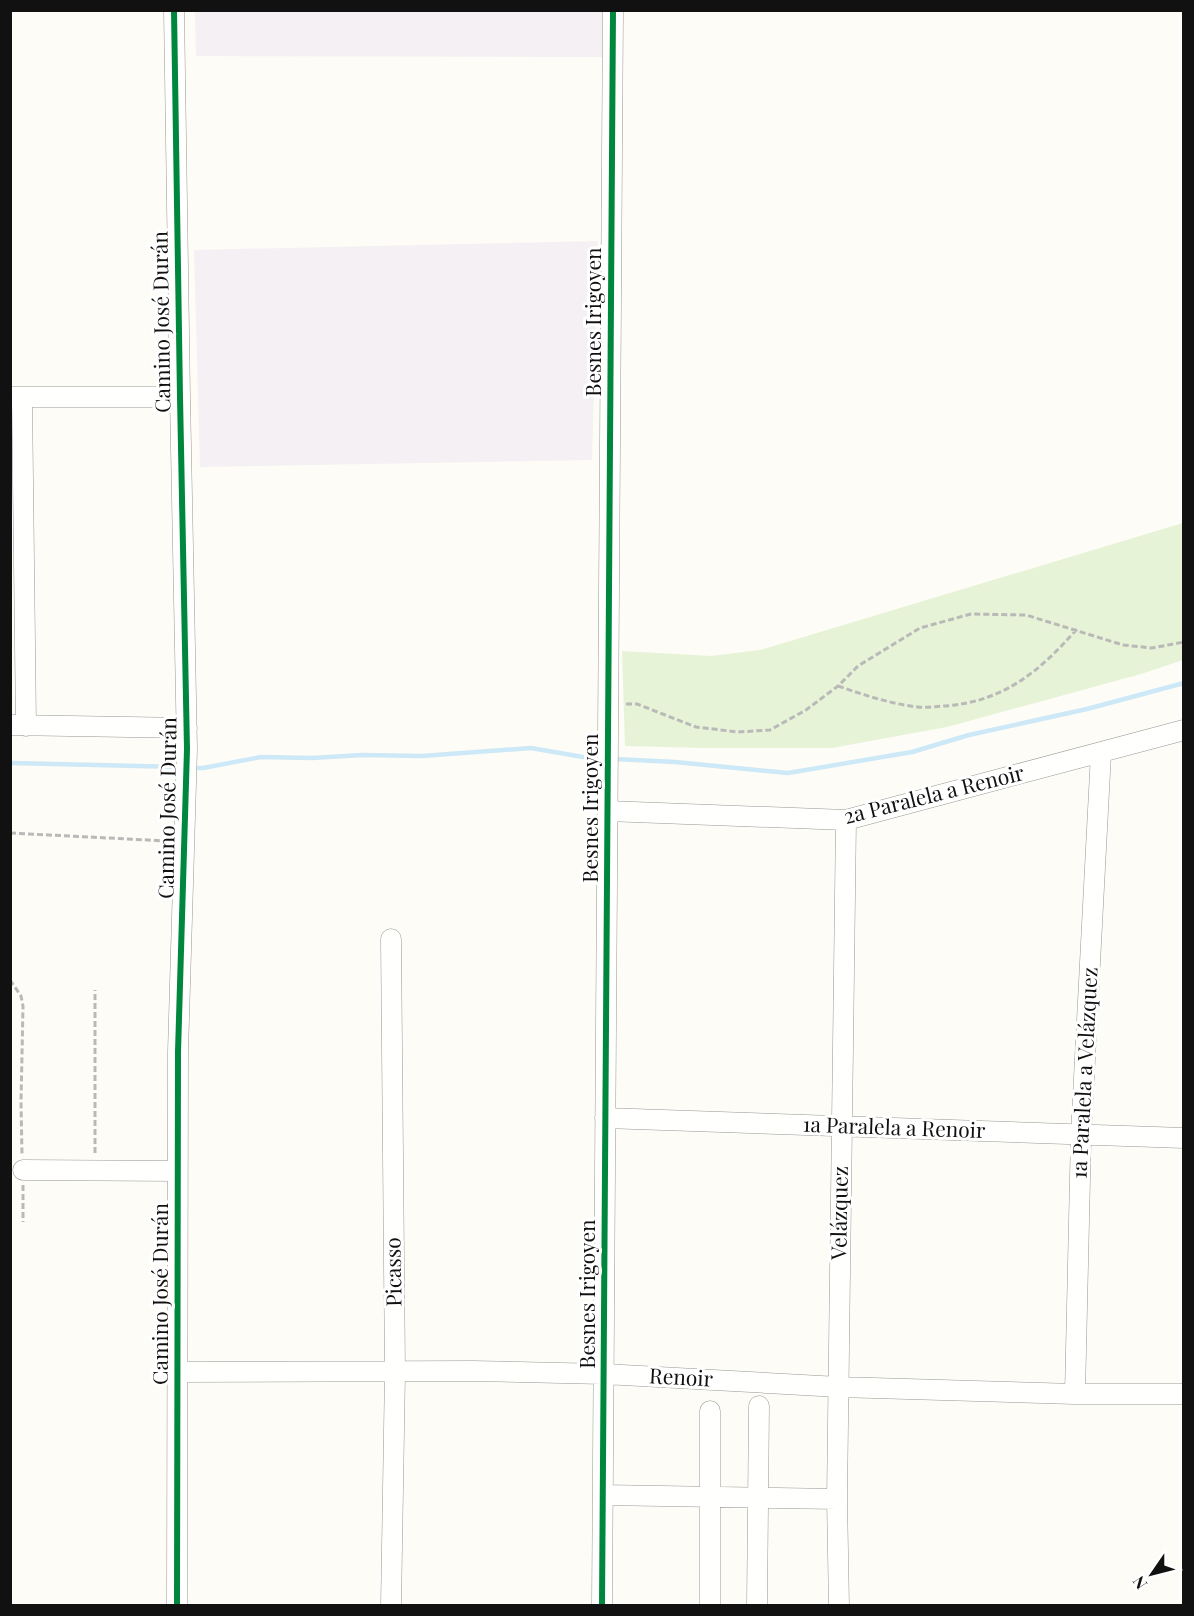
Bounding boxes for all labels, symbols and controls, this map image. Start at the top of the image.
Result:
street label: Camino José Durán [144,230,176,413]
street label: Besnes Irigoyen [578,247,606,397]
street label: Camino José Durán [150,716,182,899]
street label: Besnes Irigoyen [575,733,603,883]
street label: 2a Paralela a Renoir [840,757,1027,829]
street label: 1a Paralela a Velázquez [1063,966,1103,1179]
street label: 1a Paralela a Renoir [802,1109,986,1143]
street label: Velázquez [823,1166,853,1261]
street label: Camino José Durán [145,1203,173,1385]
street label: Besnes Irigoyen [572,1219,600,1369]
street label: Picasso [377,1237,407,1307]
street label: Renoir [649,1360,714,1392]
north arrow [1122,1544,1182,1604]
text: N [1127,1572,1151,1594]

